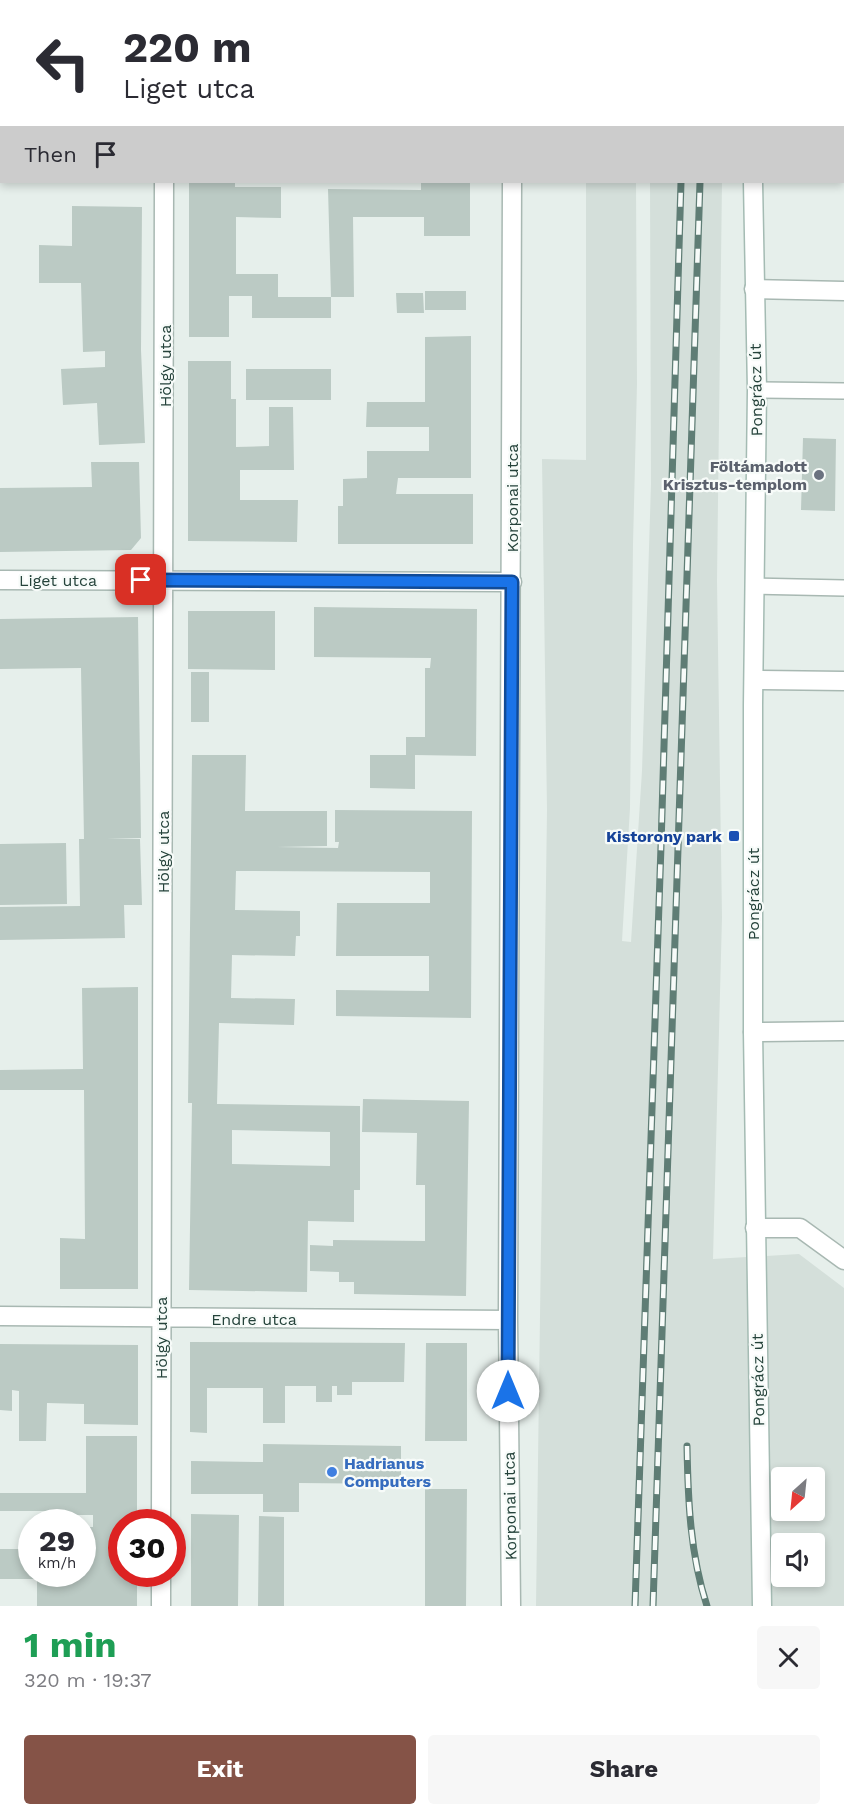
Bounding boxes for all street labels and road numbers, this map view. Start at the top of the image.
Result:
street label: Hölgy utca [156,325,175,407]
street label: Pongrácz út [746,343,766,436]
street label: Korponai utca [503,444,522,552]
street label: Liget utca [19,571,97,590]
street label: Hölgy utca [154,811,173,893]
street label: Pongrácz út [744,847,763,940]
street label: Hölgy utca [152,1297,171,1379]
street label: Endre utca [211,1310,297,1329]
street label: Pongrácz út [748,1333,768,1426]
street label: Korponai utca [500,1451,520,1561]

